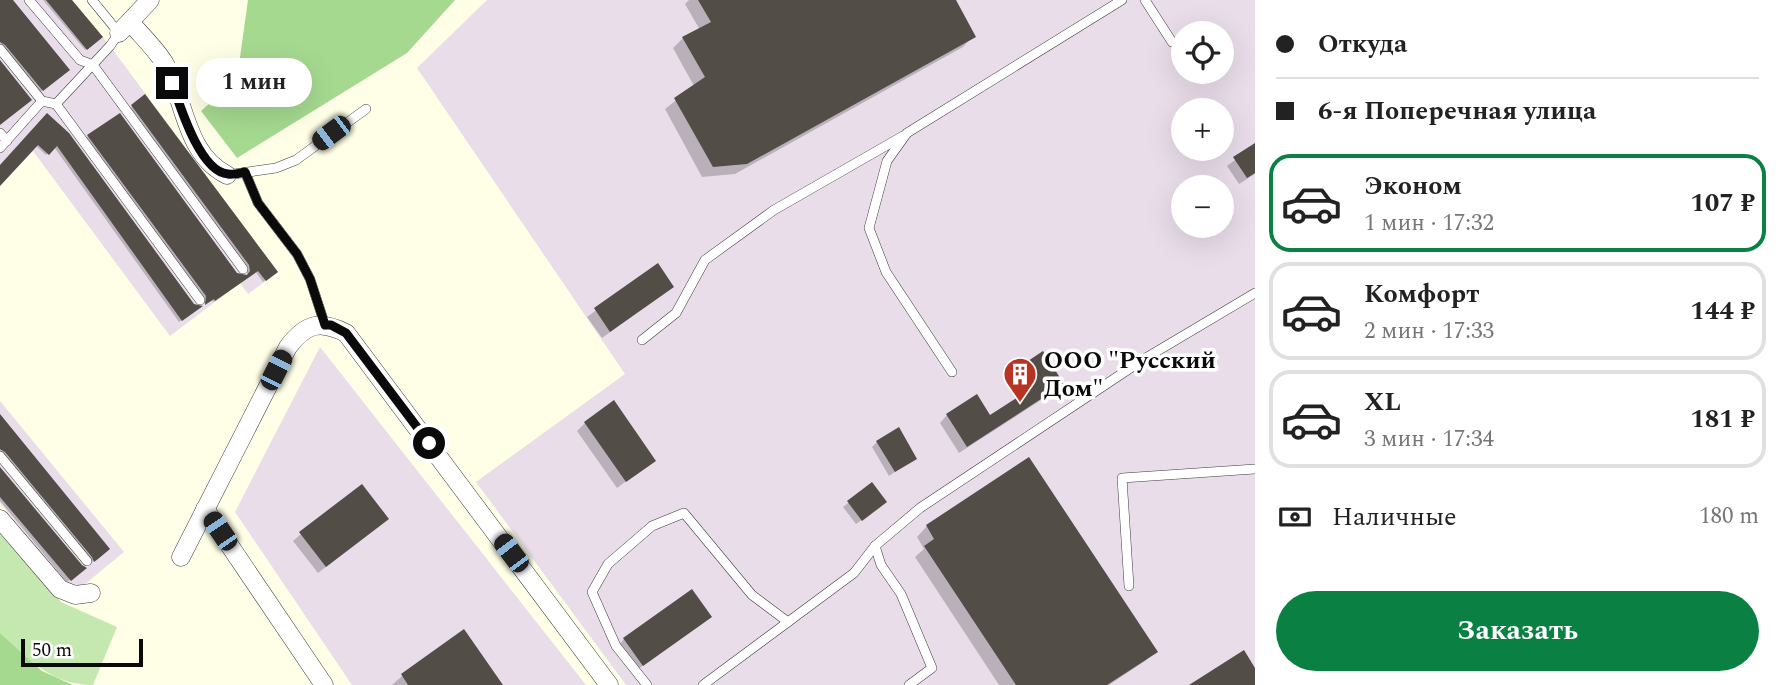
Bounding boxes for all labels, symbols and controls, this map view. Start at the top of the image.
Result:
map controls [1171,21,1234,238]
button: locate [1171,21,1234,84]
text: Откуда [1318,24,1407,64]
callout: 1 мин [196,58,312,108]
text: 1 мин [222,65,286,100]
route end [156,67,188,99]
text: 6-я Поперечная улица [1318,91,1596,131]
button: + [1171,98,1234,161]
car [308,112,355,154]
text: Эконом [1364,166,1462,206]
icon: car [1280,172,1343,235]
button: − [1171,175,1234,238]
text: 107 ₽ [1690,183,1755,223]
text: 1 мин · 17:32 [1364,206,1494,241]
text: Комфорт [1364,274,1479,314]
icon: car [1280,280,1343,343]
text: 144 ₽ [1690,291,1755,331]
text: 2 мин · 17:33 [1364,314,1494,349]
place label: ООО "Русский Дом" [1044,343,1216,407]
car [258,347,295,393]
building icon: ООО "Русский Дом" [1001,355,1039,404]
text: XL [1364,382,1401,422]
icon: car [1280,388,1343,451]
text: 181 ₽ [1690,399,1755,439]
text: 3 мин · 17:34 [1364,422,1494,457]
route start [413,427,445,459]
text: Наличные [1332,497,1457,537]
icon: cash [1276,498,1314,536]
text: 180 m [1699,499,1759,534]
car [200,508,241,554]
car [490,530,533,576]
button: Заказать [1276,591,1759,671]
scale bar [21,636,144,668]
text: 50 m [32,636,72,665]

